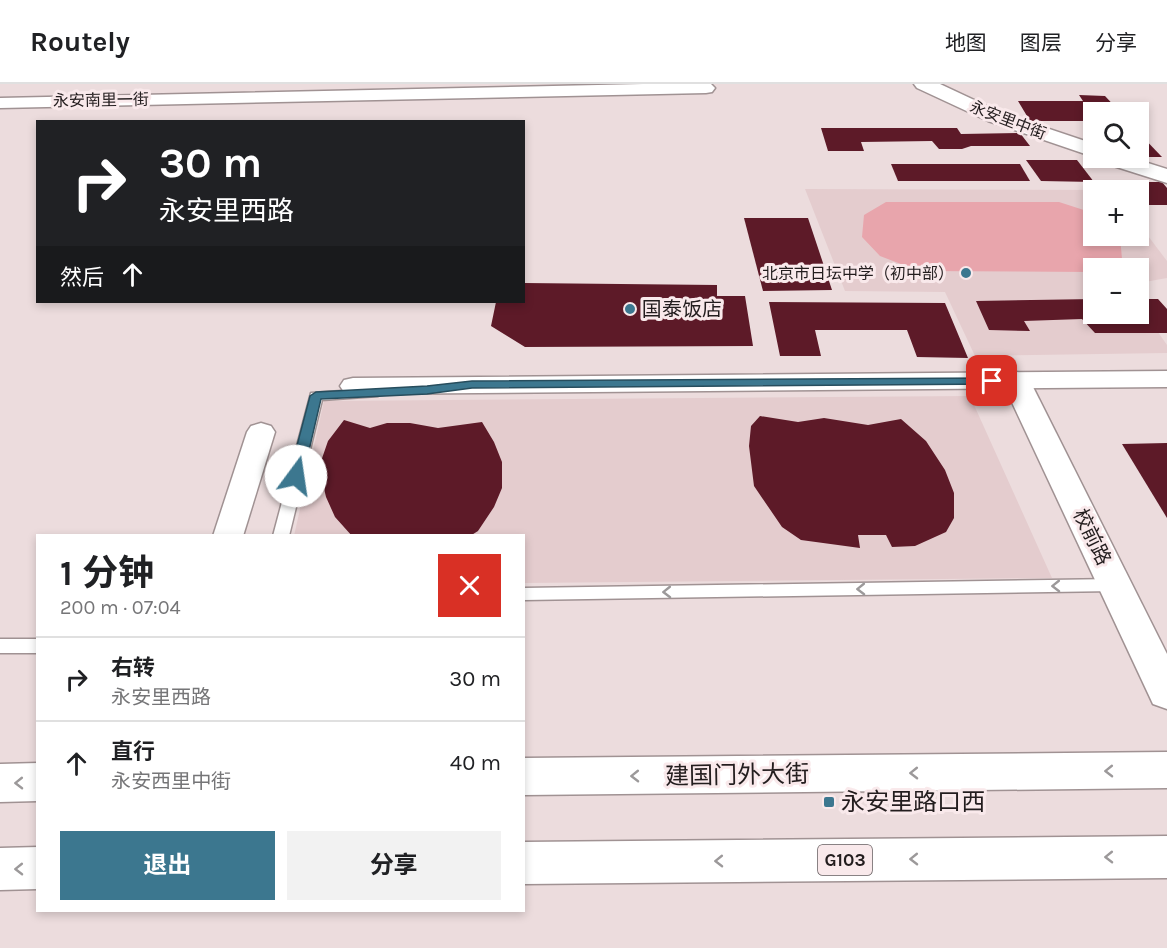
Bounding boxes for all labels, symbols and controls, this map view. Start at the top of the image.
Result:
text: Routely [30,25,130,58]
text: 地图 [945,31,987,55]
text: 图层 [1020,31,1062,55]
text: 分享 [1095,31,1137,55]
street label: 永安南里一街 [53,90,149,110]
street label: 永安里中街 [967,97,1049,143]
map controls [1083,102,1149,324]
button: search [1083,102,1149,168]
text: 30 m [159,138,262,188]
icon: right [60,144,138,222]
button: + [1083,180,1149,246]
text: 永安里西路 [159,195,294,227]
icon: ahead [116,258,149,291]
button: − [1083,258,1149,324]
place label: 北京市日坛中学（初中部） [762,264,954,283]
text: 然后 [60,265,104,291]
marker: 北京市日坛中学（初中部） [959,266,973,280]
place label: 国泰饭店 [642,298,722,321]
marker: 国泰饭店 [623,302,637,316]
pin [966,355,1017,406]
icon: arrive [975,364,1008,397]
position arrow [264,444,328,508]
street label: 校前路 [1069,505,1115,569]
text: 1 分钟 [60,552,154,594]
button: close [438,554,501,617]
one-way arrow [1052,580,1061,592]
one-way arrow [857,583,866,595]
one-way arrow [662,586,671,598]
text: 200 m · 07:04 [60,596,181,619]
text: 右转 [111,655,155,681]
icon: right [60,663,93,696]
text: 30 m [449,666,501,692]
text: 永安里西路 [111,686,211,709]
text: 直行 [111,739,155,765]
icon: ahead [60,747,93,780]
text: 40 m [450,750,501,776]
street label: 建国门外大街 [665,760,809,790]
one-way arrow [1104,765,1113,777]
one-way arrow [909,767,918,779]
text: 永安西里中街 [111,770,231,793]
one-way arrow [630,770,639,782]
one-way arrow [14,777,23,789]
place label: 永安里路口西 [841,788,985,816]
marker: 永安里路口西 [822,795,836,809]
button: 退出 [60,831,275,900]
button: 分享 [287,831,501,900]
road number: G103 [818,845,872,875]
one-way arrow [1104,851,1113,864]
one-way arrow [909,853,918,866]
one-way arrow [714,855,723,868]
one-way arrow [14,862,23,875]

